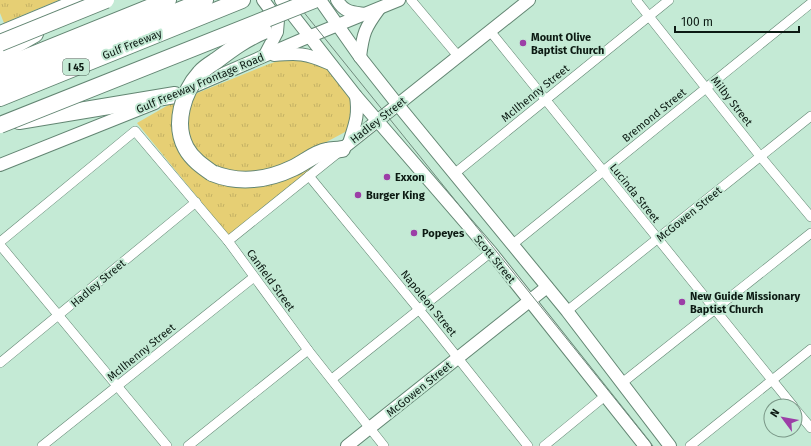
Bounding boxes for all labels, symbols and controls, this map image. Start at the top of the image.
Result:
scale bar [675,8,799,34]
text: 100 m [681,15,713,29]
street label: Gulf Freeway [101,26,164,62]
place label: Mount Olive Baptist Church [531,31,604,57]
marker: Mount Olive Baptist Church [518,38,528,48]
street label: Gulf Freeway Frontage Road [134,51,266,116]
road number: I 45 [63,59,89,75]
street label: McIlhenny Street [499,62,572,125]
street label: Milby Street [708,74,755,129]
street label: Bremond Street [620,86,689,145]
street label: Hadley Street [348,95,409,146]
street label: Lucinda Street [607,161,662,225]
place label: Exxon [395,171,425,184]
marker: Exxon [382,172,392,182]
street label: McGowen Street [654,184,725,245]
place label: Burger King [366,189,426,202]
marker: Burger King [353,190,363,200]
place label: Popeyes [422,227,465,240]
marker: Popeyes [409,228,419,238]
street label: Scott Street [471,233,518,286]
street label: Canfield Street [244,247,297,314]
street label: Hadley Street [68,257,128,310]
street label: Napoleon Street [398,268,459,339]
place label: New Guide Missionary Baptist Church [690,290,801,316]
marker: New Guide Missionary Baptist Church [677,297,687,307]
street label: McIlhenny Street [105,321,178,384]
street label: McGowen Street [384,359,455,420]
north arrow [763,398,803,438]
text: N [767,406,782,420]

